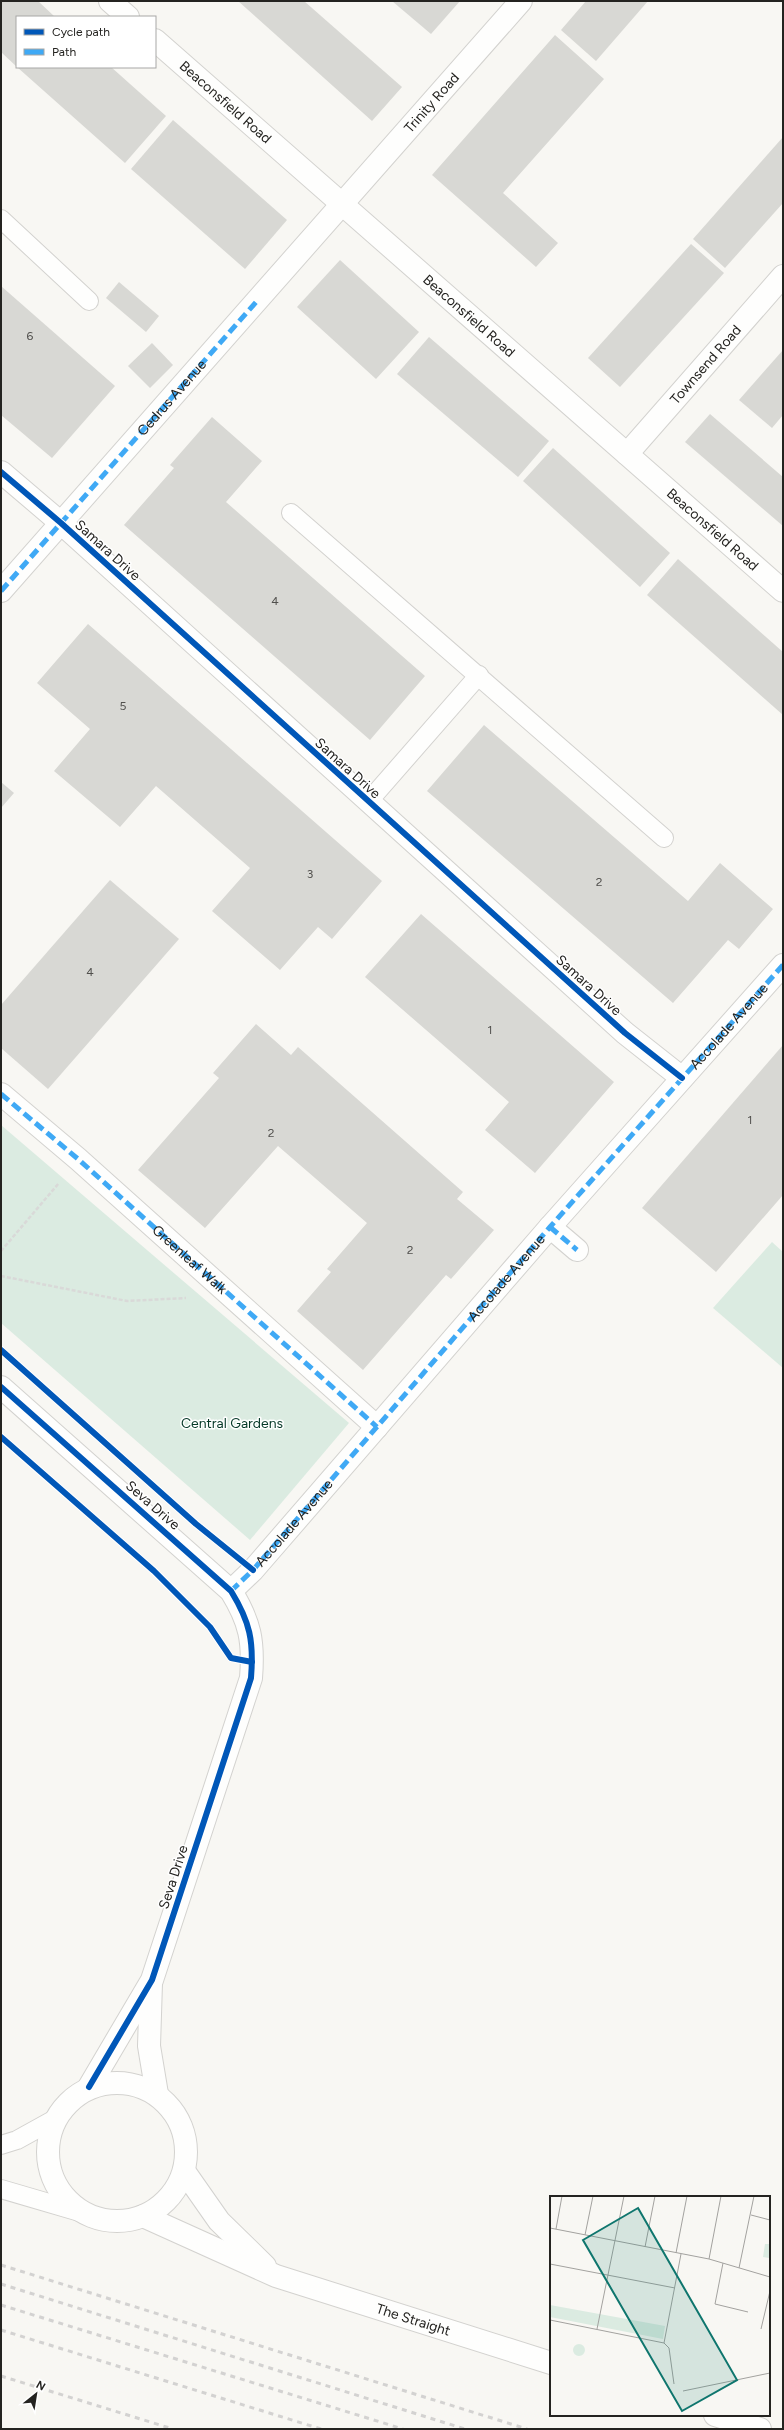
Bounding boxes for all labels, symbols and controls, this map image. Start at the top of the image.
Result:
legend [16,16,156,68]
text: Cycle path [52,25,110,39]
text: Path [52,45,76,59]
street label: Beaconsfield Road [176,58,275,147]
street label: Trinity Road [401,69,463,137]
street label: Beaconsfield Road [419,271,518,361]
street label: Townsend Road [667,322,745,408]
house number: 6 [27,329,34,343]
street label: Cedrus Avenue [134,356,210,439]
street label: Beaconsfield Road [663,485,762,575]
street label: Samara Drive [71,516,144,585]
house number: 4 [271,594,279,608]
house number: 5 [120,699,127,713]
street label: Samara Drive [311,734,384,803]
house number: 3 [307,867,313,881]
house number: 2 [596,875,602,889]
street label: Samara Drive [552,951,625,1020]
house number: 4 [86,965,94,979]
street label: Accolade Avenue [686,980,772,1073]
house number: 1 [488,1023,492,1037]
house number: 1 [748,1113,752,1127]
house number: 2 [268,1126,274,1140]
street label: Greenleaf Walk [149,1222,231,1298]
street label: Accolade Avenue [464,1231,549,1325]
house number: 2 [407,1243,413,1257]
park label: Central Gardens [181,1415,283,1432]
street label: Accolade Avenue [252,1476,337,1570]
street label: Seva Drive [122,1477,183,1534]
street label: Seva Drive [155,1843,192,1911]
inset map [550,2196,770,2416]
street label: The Straight [374,2300,453,2340]
north arrow [16,2374,56,2414]
text: N [34,2378,48,2394]

